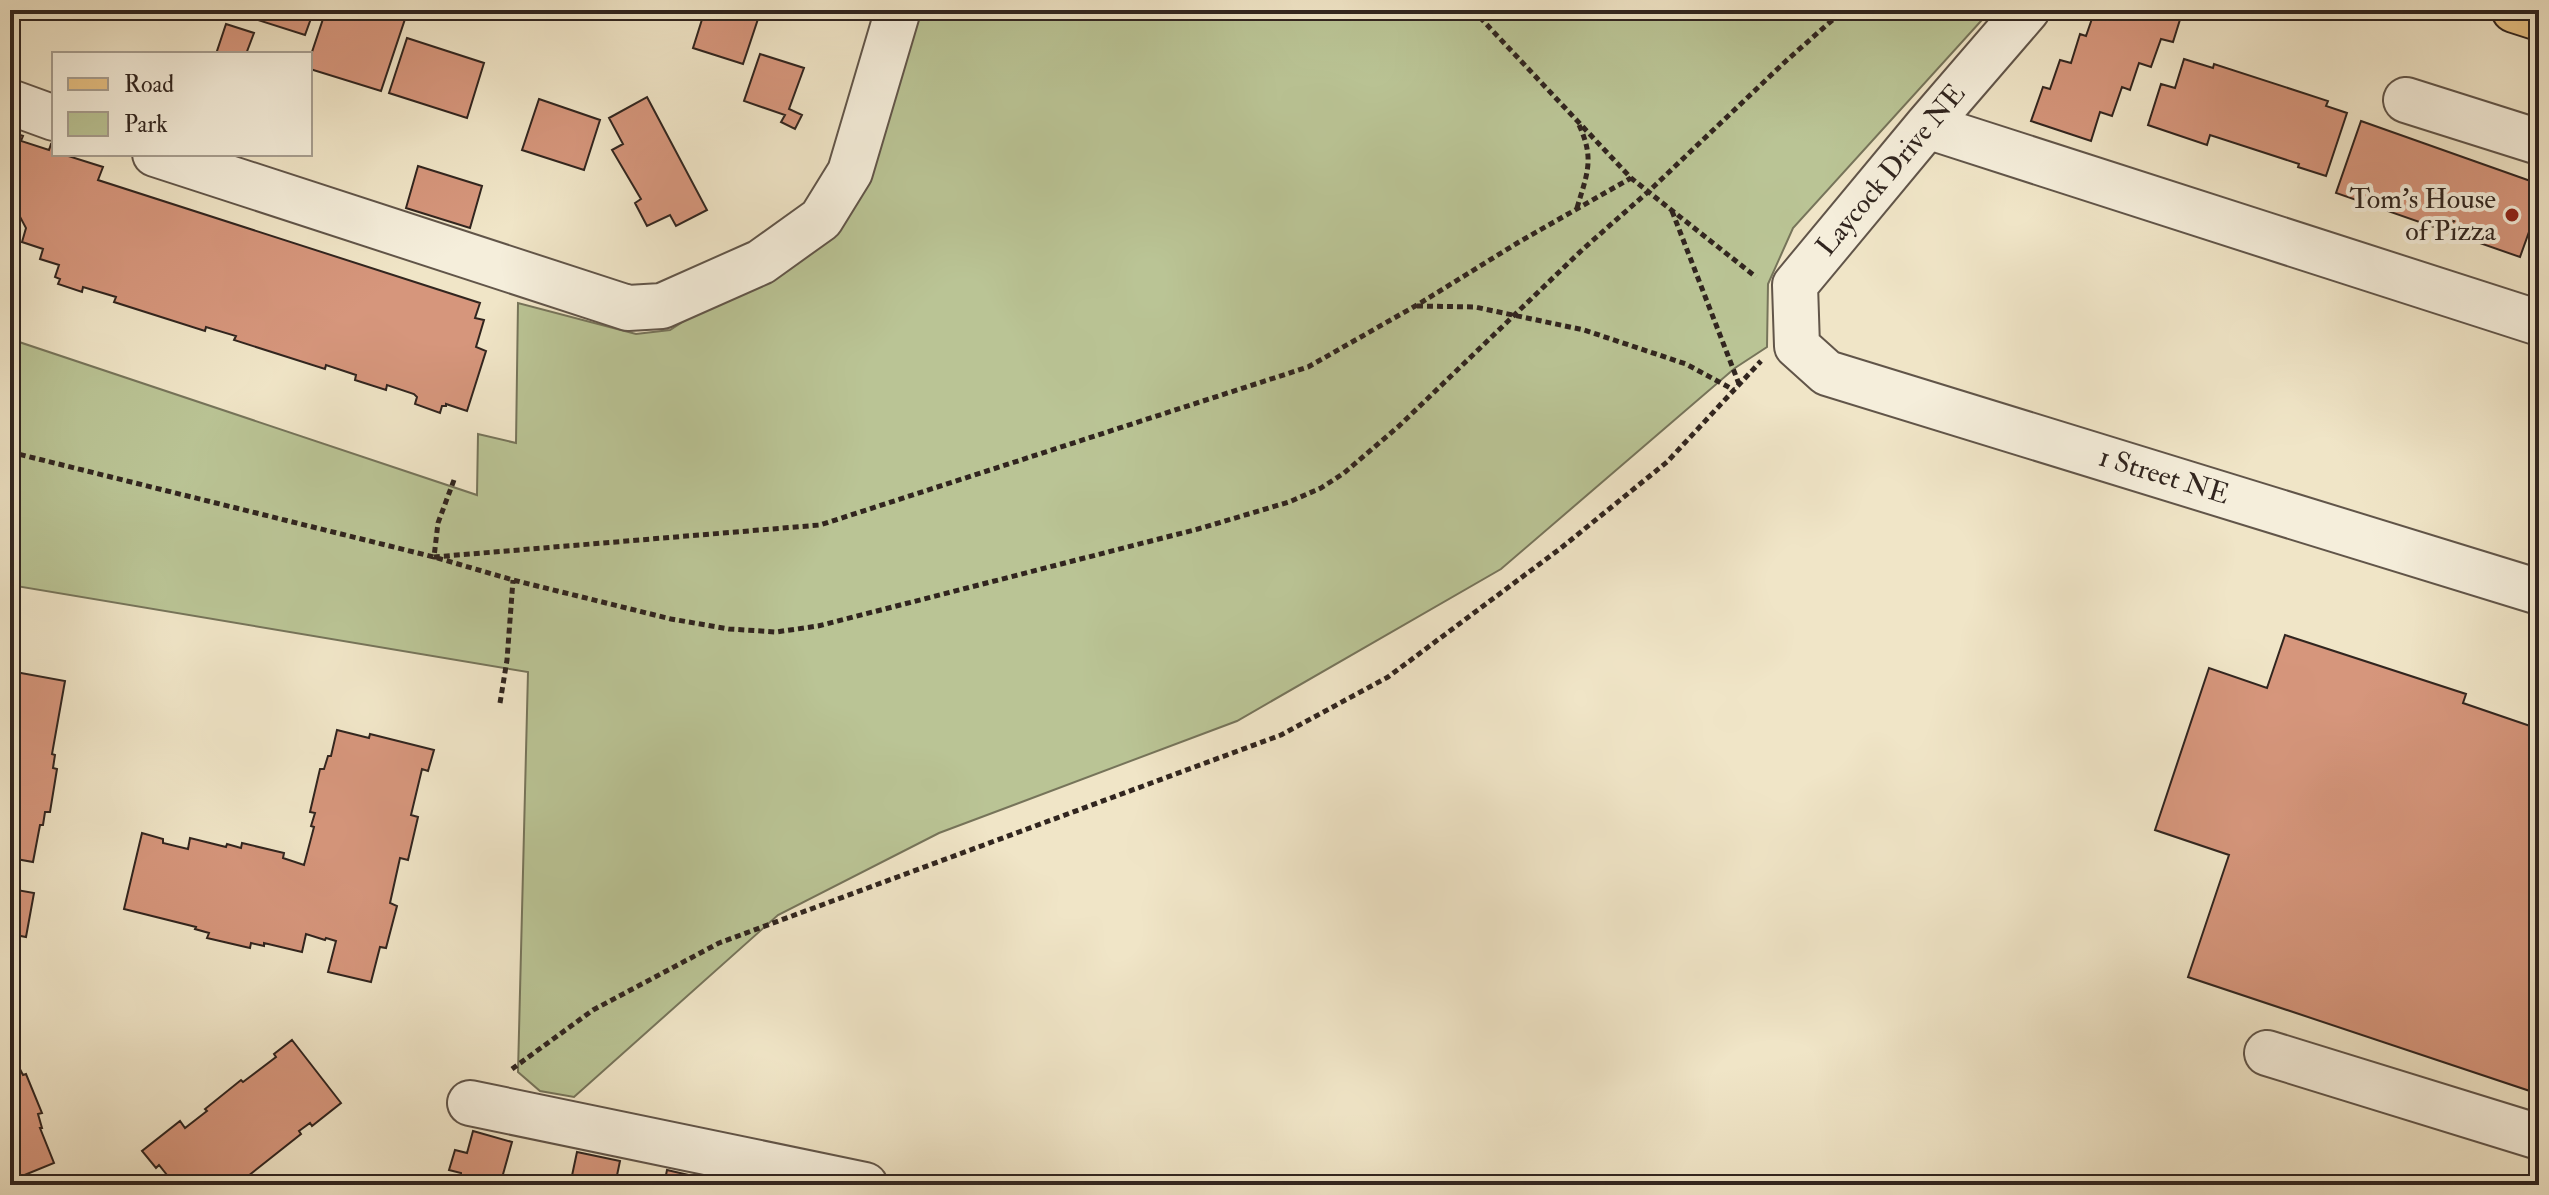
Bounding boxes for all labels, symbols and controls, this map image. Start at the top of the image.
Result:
legend [52,52,312,156]
text: Road [124,69,174,100]
street label: Laycock Drive NE [1809,77,1973,263]
text: Park [124,109,168,140]
place label: Tom's House of Pizza [2350,182,2496,249]
marker: Tom's House of Pizza [2503,206,2521,224]
street label: 1 Street NE [2095,440,2233,512]

